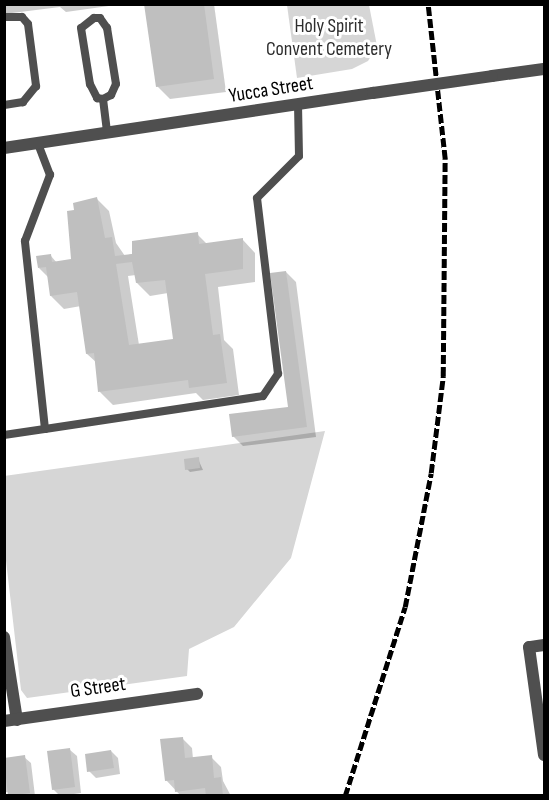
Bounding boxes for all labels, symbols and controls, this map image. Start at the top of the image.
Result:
park label: Holy Spirit Convent Cemetery [266,15,392,62]
street label: Yucca Street [227,72,315,108]
street label: G Street [69,672,127,704]

